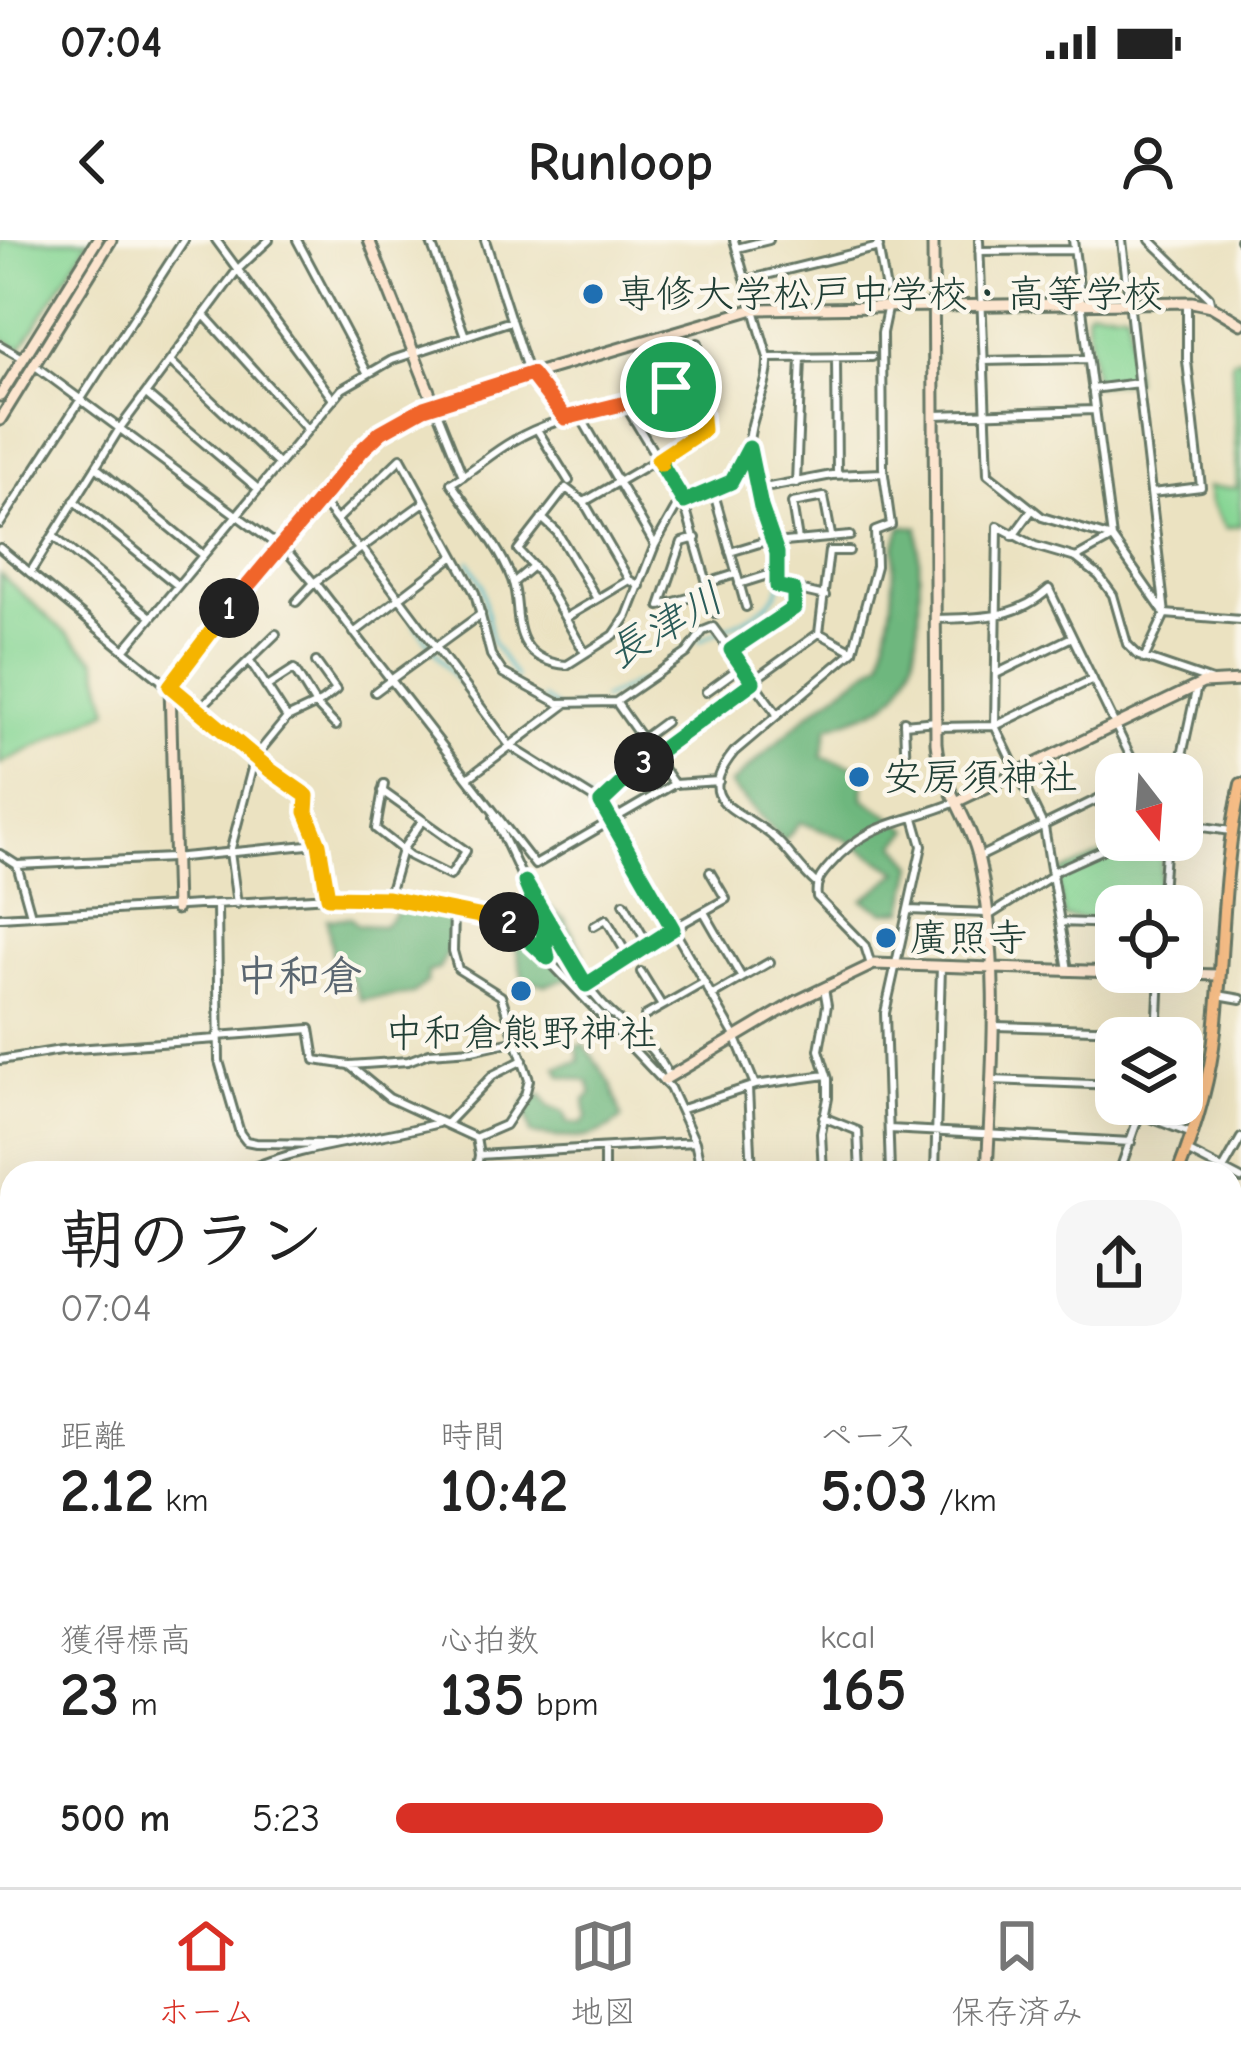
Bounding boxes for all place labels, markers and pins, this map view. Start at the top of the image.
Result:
place label: 専修大学松戸中学校・高等学校 [617,272,1163,317]
marker: 専修大学松戸中学校・高等学校 [580,281,606,307]
pin [620,336,722,438]
pin: 1 [199,578,259,638]
pin: 3 [614,732,674,792]
place label: 安房須神社 [883,755,1078,800]
marker: 安房須神社 [846,764,872,790]
pin: 2 [479,892,539,952]
place label: 廣照寺 [910,916,1027,961]
marker: 廣照寺 [873,925,899,951]
marker: 中和倉熊野神社 [508,978,534,1004]
place label: 中和倉熊野神社 [384,1011,658,1056]

